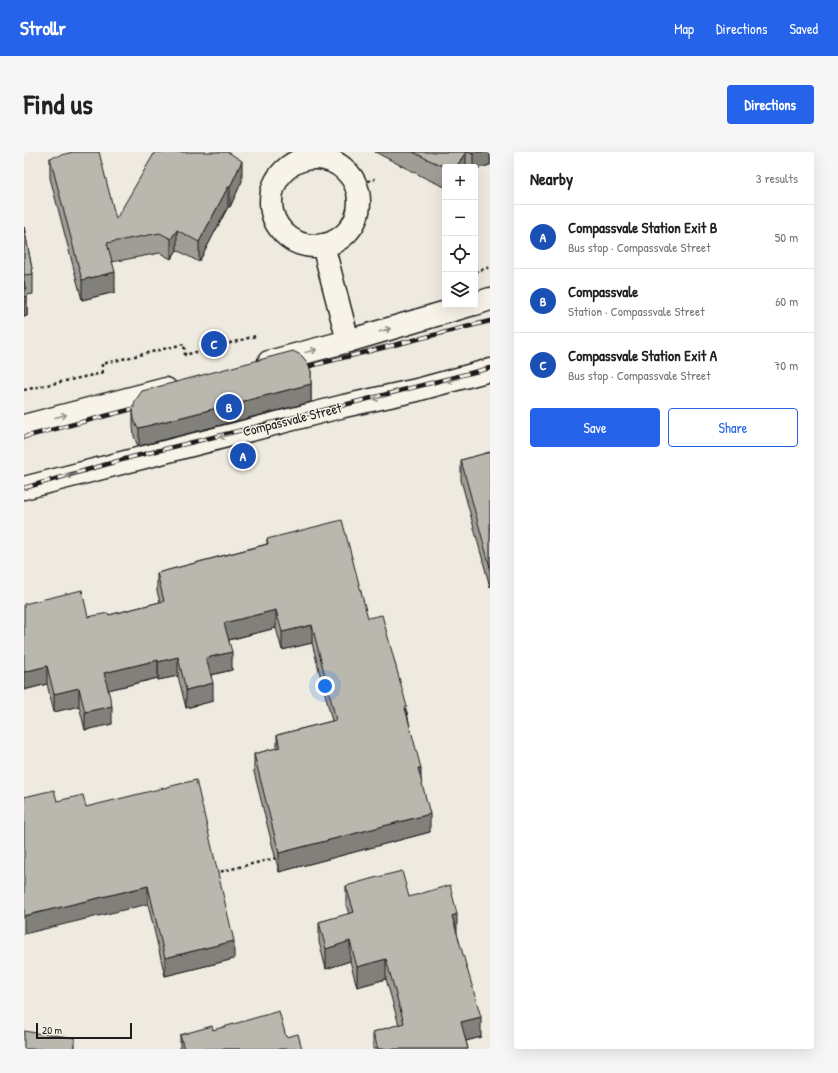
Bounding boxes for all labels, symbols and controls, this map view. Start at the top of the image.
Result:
text: Strollr [20,15,66,41]
text: Map [674,19,694,38]
text: Directions [716,19,767,38]
text: Saved [789,19,818,38]
text: Find us [24,85,93,123]
button: Directions [727,85,814,124]
map controls [442,164,478,308]
button: + [442,164,478,200]
text: Nearby [530,167,573,190]
text: 3 results [756,169,798,187]
button: − [442,200,478,236]
text: Compassvale Station Exit B [568,217,717,238]
text: A [540,228,546,246]
text: 50 m [775,228,798,246]
button: locate [442,236,478,272]
text: Bus stop · Compassvale Street [568,238,711,256]
button: layers [442,272,478,308]
text: Compassvale [568,281,638,302]
text: B [540,292,546,310]
text: 60 m [775,292,798,310]
text: Station · Compassvale Street [568,302,705,320]
one-way arrow [378,326,391,333]
pin: C [201,329,227,359]
text: Compassvale Station Exit A [568,345,717,366]
one-way arrow [304,347,317,354]
text: C [539,356,547,374]
text: 70 m [774,356,798,374]
text: Bus stop · Compassvale Street [568,366,711,384]
one-way arrow [447,377,460,384]
pin: B [216,392,242,422]
one-way arrow [372,395,385,403]
street label: Compassvale Street [241,397,344,441]
button: Save [530,408,660,447]
button: Share [668,408,798,447]
one-way arrow [54,412,67,420]
one-way arrow [219,433,232,440]
pin: A [230,441,256,471]
one-way arrow [64,472,77,480]
your location [315,676,335,696]
scale bar [36,1021,132,1040]
text: 20 m [42,1023,62,1037]

